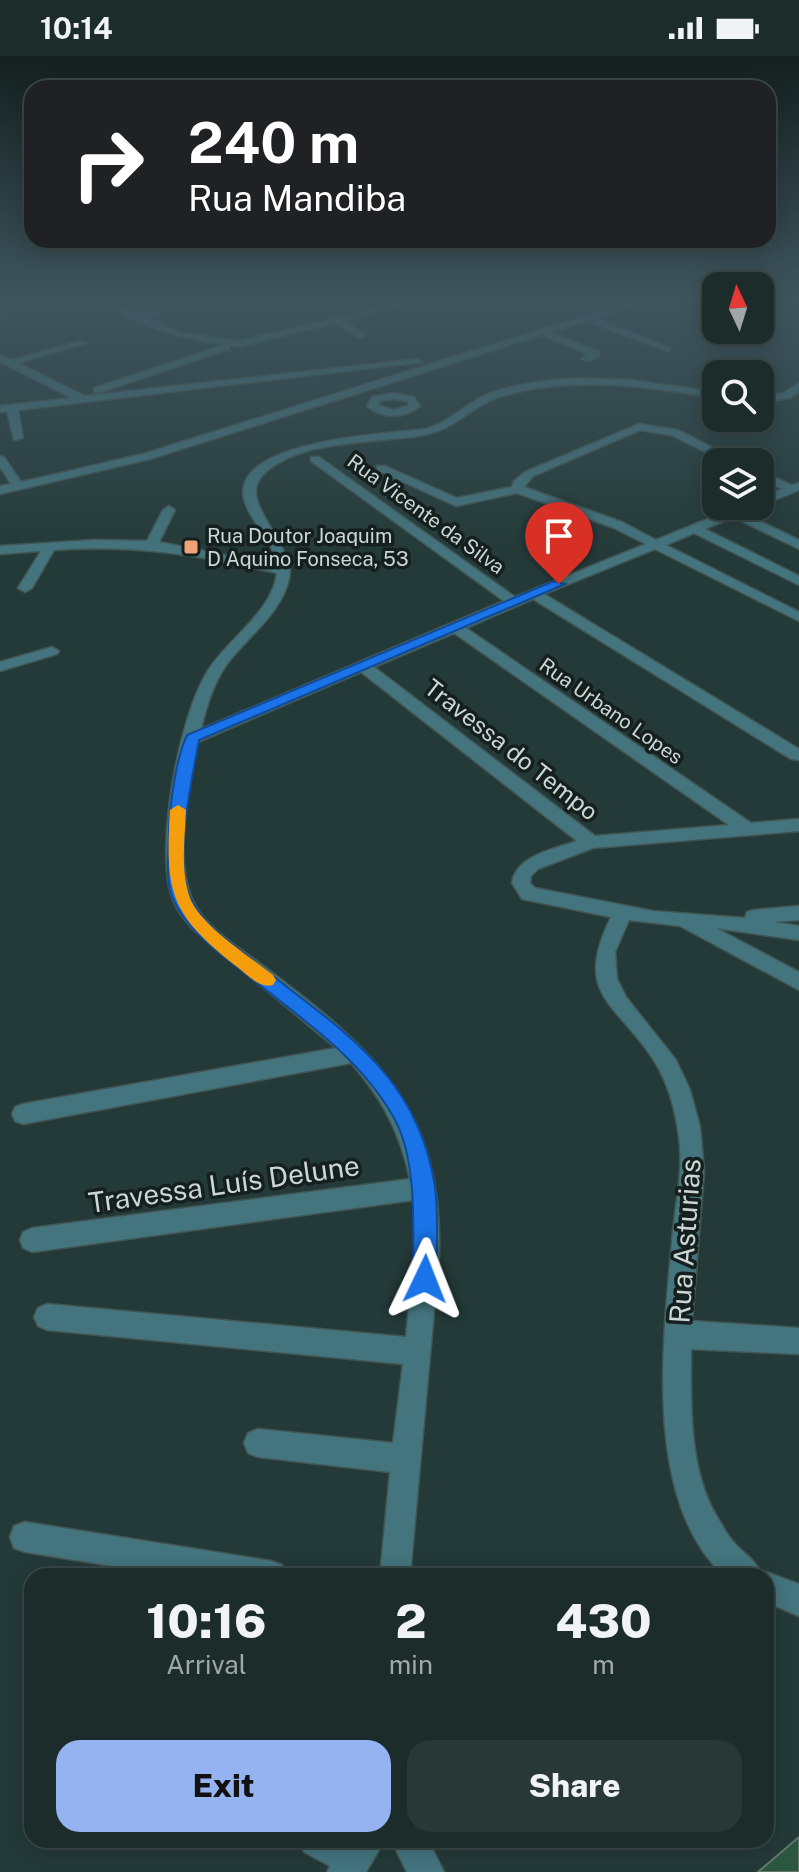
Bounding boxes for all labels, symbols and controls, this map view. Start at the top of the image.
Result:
text: 10:14 [40,10,113,46]
text: 240 m [188,110,359,176]
icon: right [56,112,160,216]
text: Rua Mandiba [188,177,406,219]
north arrow [702,272,774,344]
map controls [702,272,774,520]
button: search [702,360,774,432]
button: layers [702,448,774,520]
street label: Rua Vicente da Silva [343,449,509,579]
pin [525,502,593,584]
icon: arrive [537,514,581,558]
place label: Rua Doutor Joaquim D Aquino Fonseca, 53 [207,524,409,571]
marker: Rua Doutor Joaquim D Aquino Fonseca, 53 [182,538,200,556]
street label: Rua Urbano Lopes [535,653,687,769]
street label: Travessa do Tempo [419,673,604,826]
street label: Travessa Luís Delune [86,1148,362,1219]
street label: Rua Asturias [662,1157,707,1324]
position arrow [383,1237,467,1321]
text: 10:16 [146,1592,267,1649]
text: 2 [395,1592,427,1649]
text: 430 [555,1592,652,1649]
text: Arrival [166,1649,247,1680]
text: min [389,1649,433,1680]
text: m [592,1649,615,1680]
button: Exit [56,1740,391,1832]
button: Share [407,1740,742,1832]

